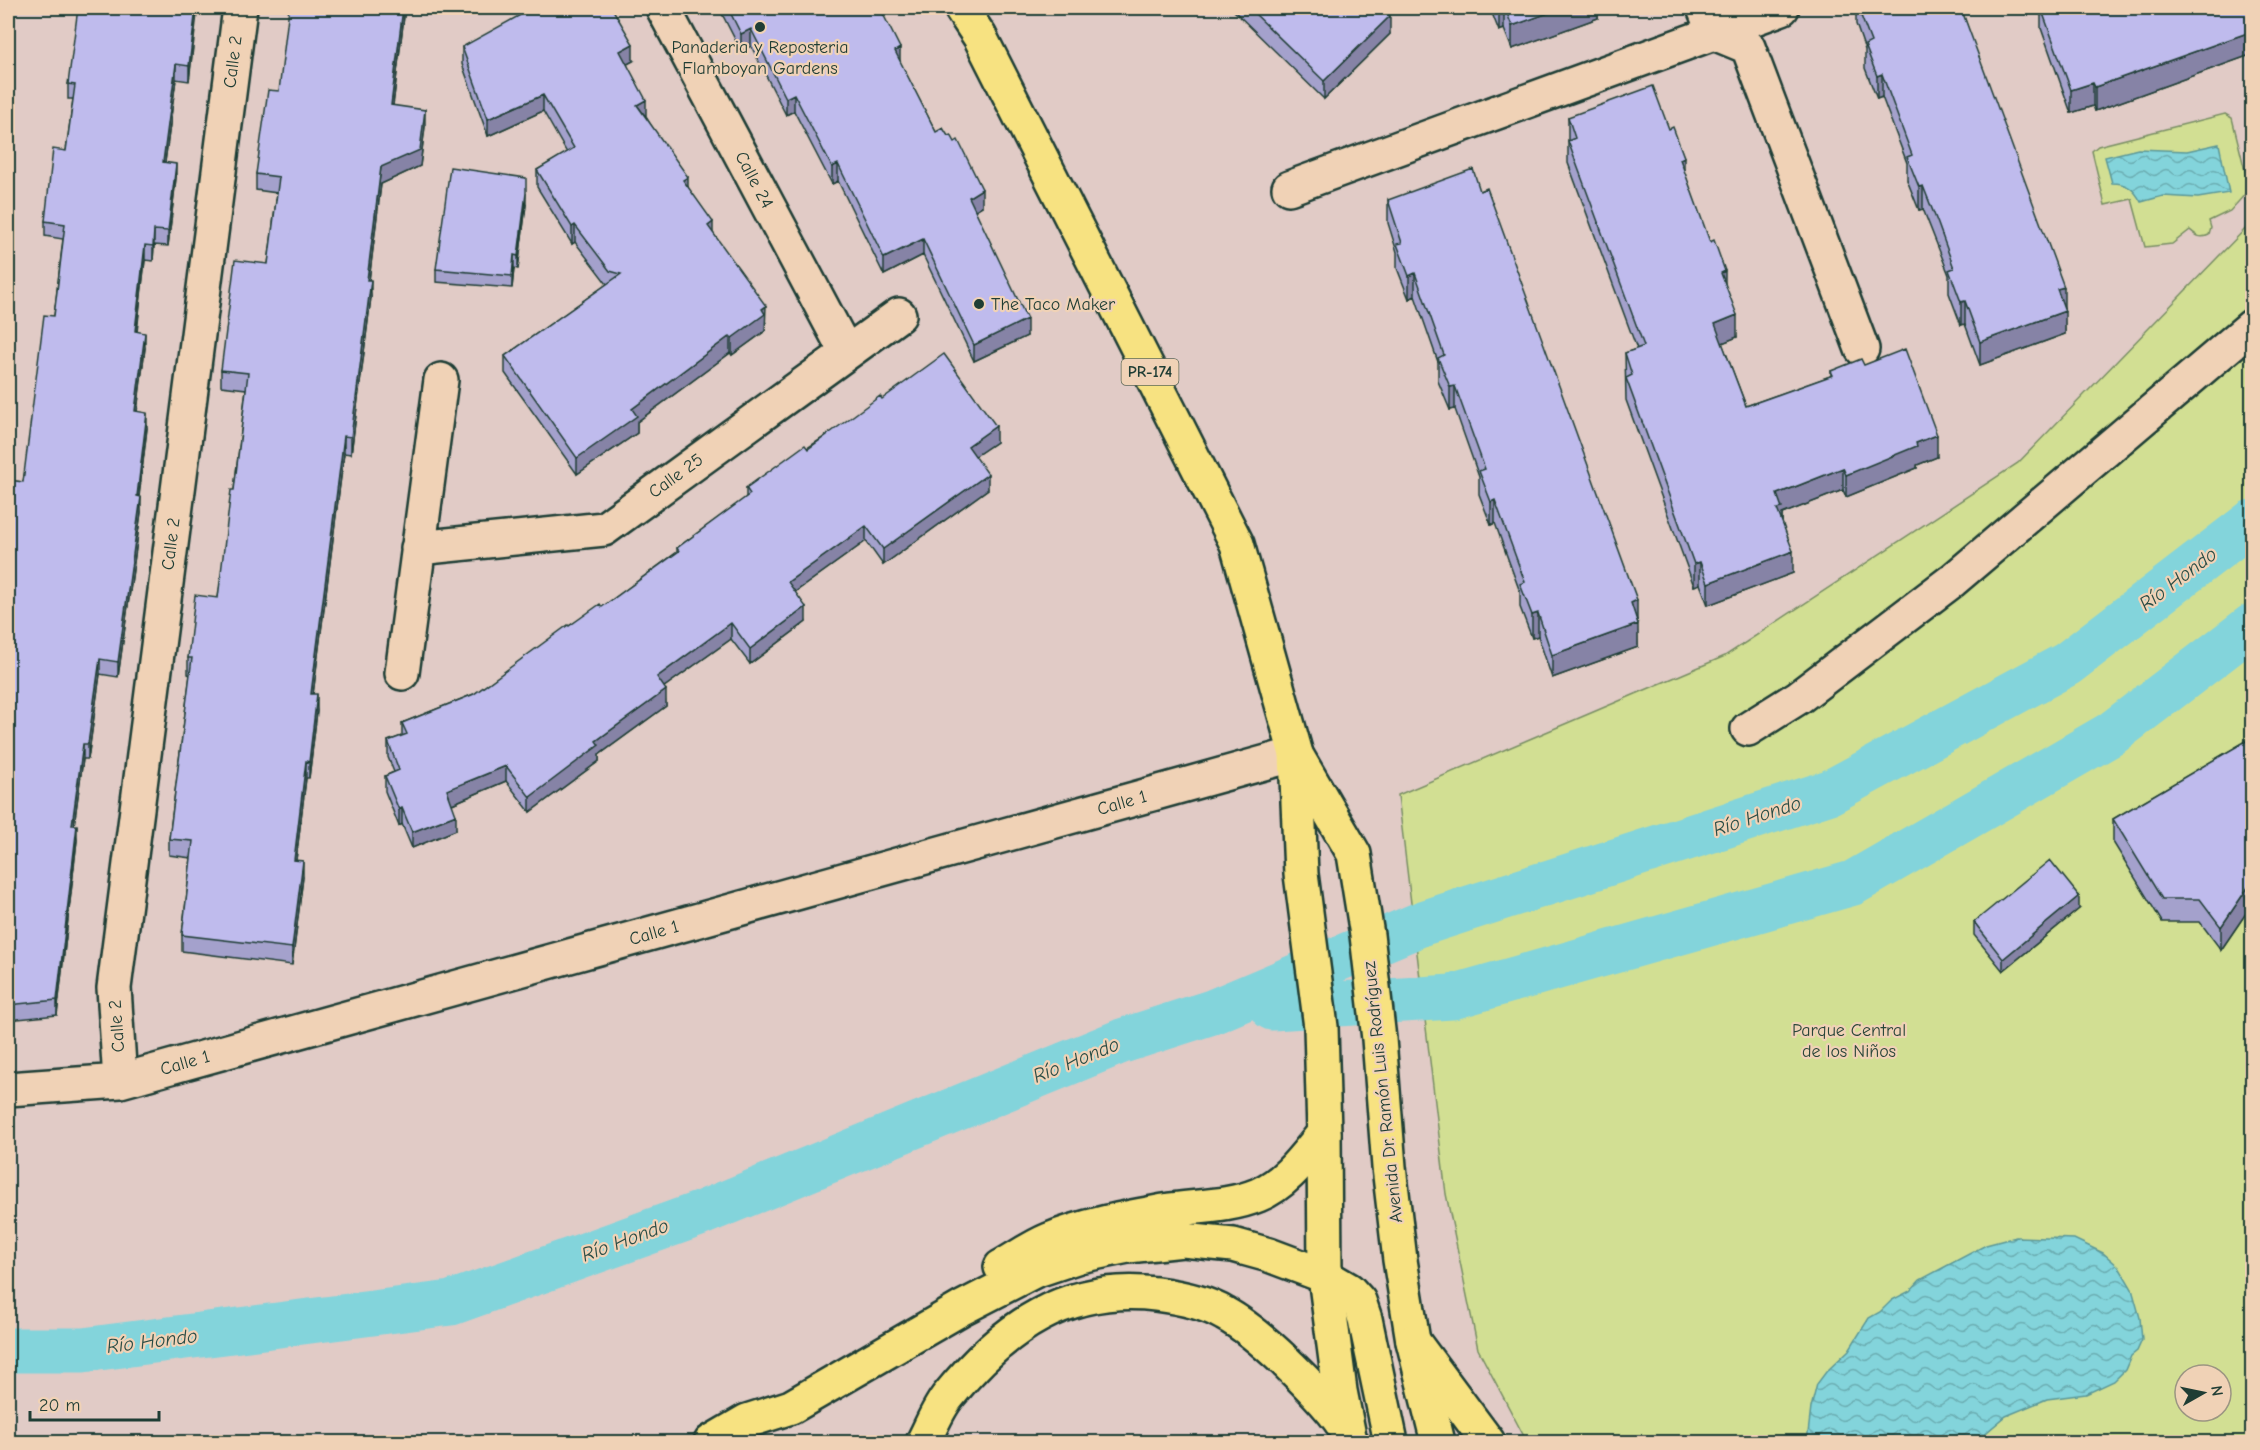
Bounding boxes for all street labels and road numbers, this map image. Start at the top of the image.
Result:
street label: Calle 2 [219,35,247,89]
street label: Calle 24 [730,148,778,212]
road number: PR-174 [1122,359,1178,385]
street label: Calle 25 [645,449,707,503]
street label: Calle 2 [157,517,185,571]
street label: Calle 1 [1095,786,1149,820]
street label: Calle 1 [627,916,681,950]
street label: Avenida Dr. Ramón Luis Rodríguez [1359,960,1407,1224]
street label: Calle 2 [105,999,129,1053]
street label: Calle 1 [158,1046,212,1080]

